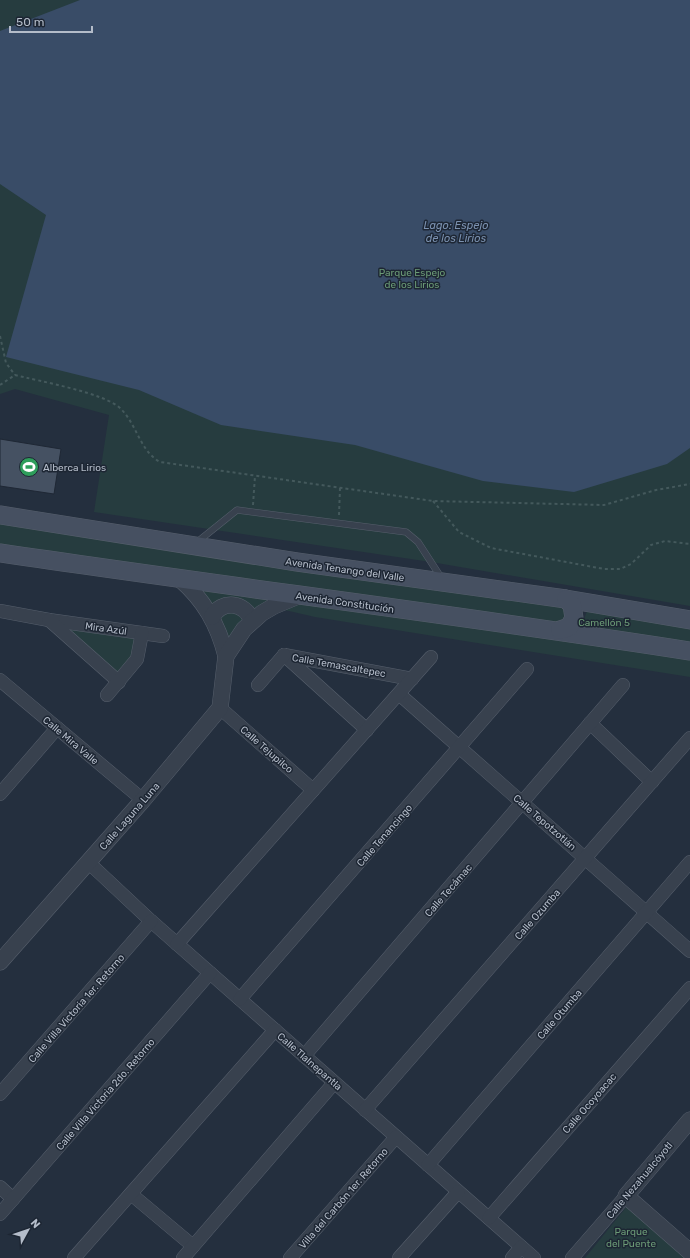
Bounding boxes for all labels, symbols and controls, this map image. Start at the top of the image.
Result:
scale bar [10,8,92,34]
text: 50 m [16,15,44,29]
water label: Lago: Espejo de los Lirios [423,219,489,245]
park label: Parque Espejo de los Lirios [379,267,446,291]
sports icon: Alberca Lirios [18,456,40,478]
place label: Alberca Lirios [43,462,106,474]
street label: Avenida Tenango del Valle [285,556,405,584]
street label: Avenida Constitución [295,590,395,616]
park label: Camellón 5 [578,617,630,629]
street label: Mira Azúl [84,620,128,638]
street label: Calle Temascaltepec [291,652,387,680]
street label: Calle Mira Valle [40,714,101,768]
street label: Calle Tejupilco [238,724,295,776]
street label: Calle Laguna Luna [97,781,162,853]
street label: Calle Tepotzotlán [510,792,578,853]
street label: Calle Tenancingo [354,802,415,869]
street label: Calle Tecámac [422,861,475,920]
street label: Calle Ozumba [512,887,563,942]
street label: Calle Villa Victoria 1er. Retorno [26,952,127,1065]
street label: Calle Otumba [535,987,585,1042]
street label: Calle Tlalnepantla [275,1030,344,1093]
street label: Calle Villa Victoria 2do. Retorno [54,1036,158,1153]
street label: Calle Ocoyoacac [560,1071,620,1136]
street label: Calle Nezahualcóyotl [604,1140,675,1222]
street label: Villa del Carbón 1er. Retorno [297,1146,391,1252]
north arrow [8,1210,48,1250]
text: N [28,1217,43,1231]
park label: Parque del Puente [606,1226,656,1250]

